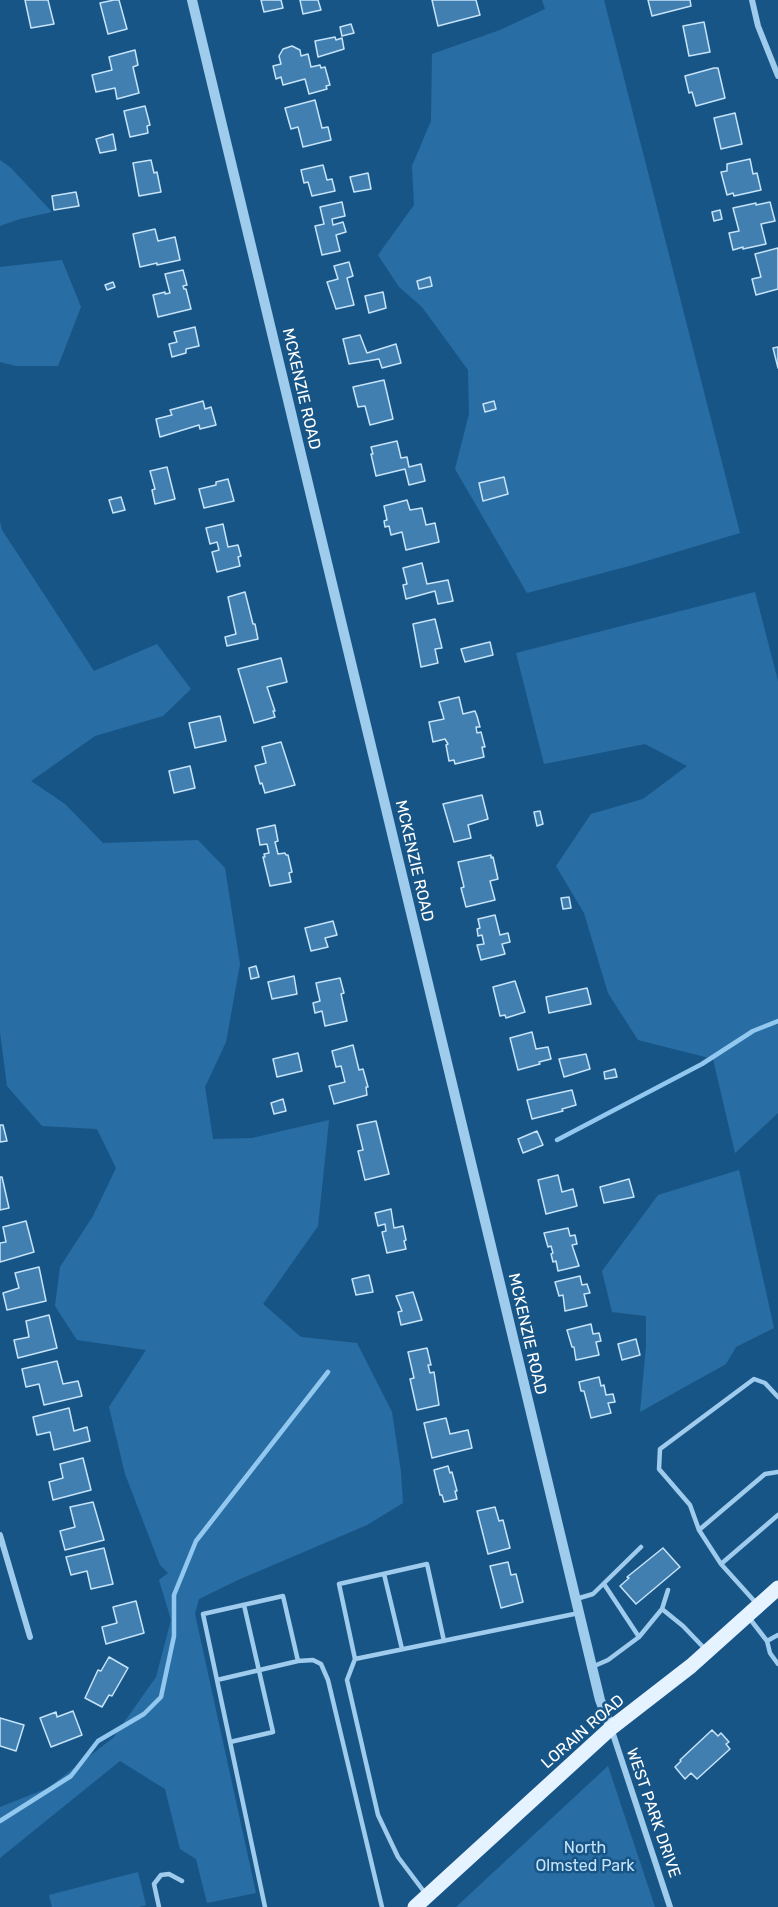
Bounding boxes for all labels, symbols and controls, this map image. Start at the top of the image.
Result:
street label: MCKENZIE ROAD [278,326,324,452]
street label: MCKENZIE ROAD [391,798,437,924]
street label: MCKENZIE ROAD [504,1271,550,1397]
street label: LORAIN ROAD [538,1691,628,1773]
street label: WEST PARK DRIVE [622,1746,684,1880]
park label: North Olmsted Park [535,1838,635,1876]

